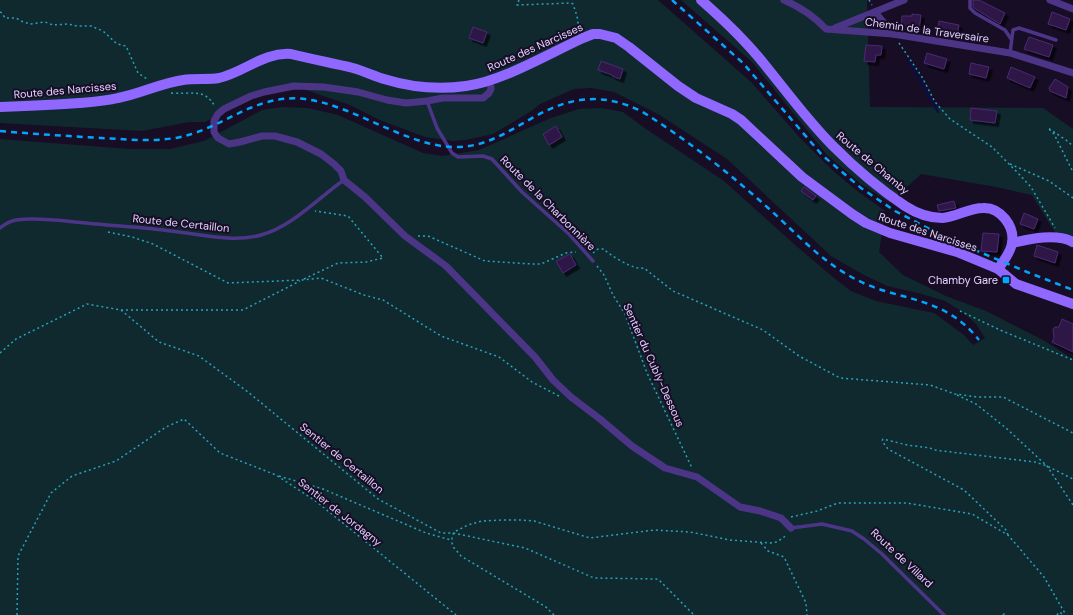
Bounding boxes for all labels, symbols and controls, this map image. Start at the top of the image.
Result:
street label: Chemin de la Traversaire [864,14,990,46]
street label: Route des Narcisses [485,20,585,74]
street label: Route des Narcisses [13,79,117,101]
street label: Route de Chamby [834,128,912,198]
street label: Route de la Charbonnière [497,152,599,254]
street label: Route des Narcisses [877,209,979,255]
street label: Route de Certaillon [132,211,230,235]
place label: Chamby Gare [928,273,998,287]
marker: Chamby Gare [1001,275,1011,285]
street label: Sentier du Cubly-Dessous [620,301,688,429]
street label: Sentier de Certaillon [297,420,387,496]
street label: Sentier de Jordagny [295,475,385,549]
street label: Route de Villard [868,526,936,590]

